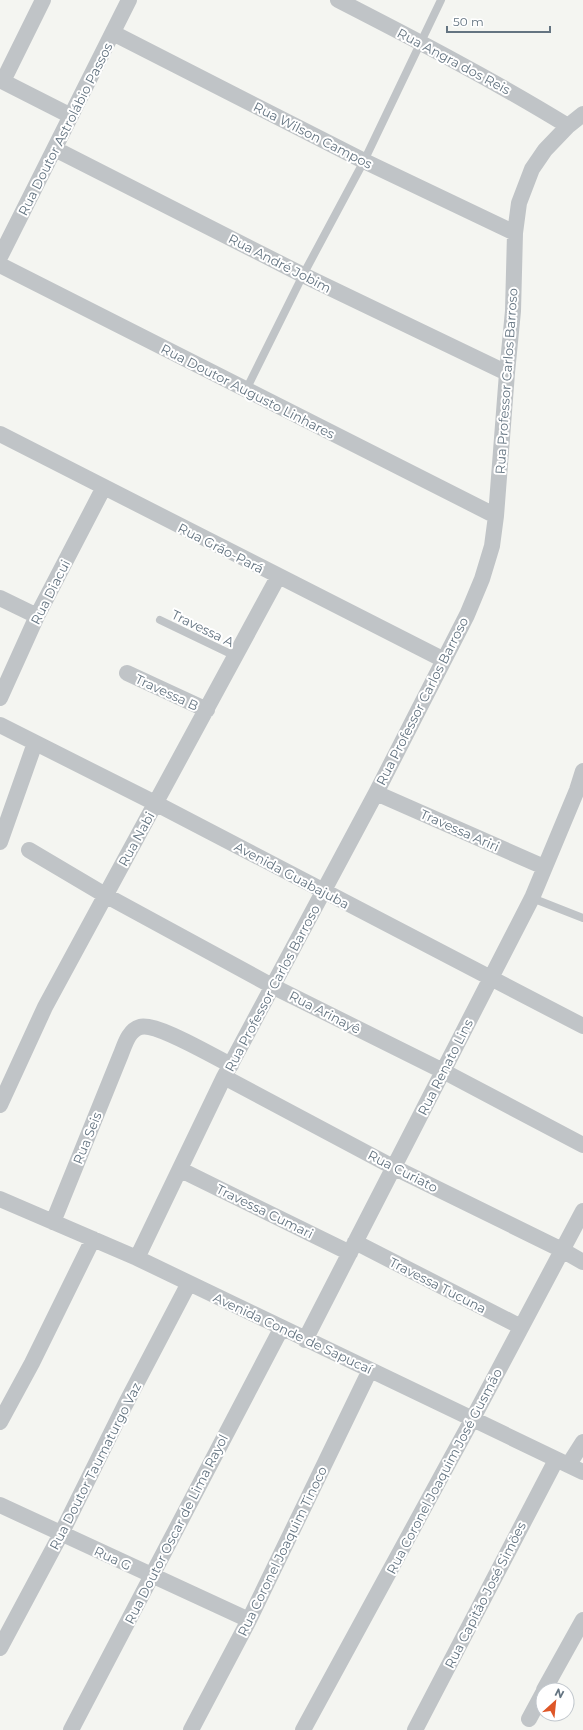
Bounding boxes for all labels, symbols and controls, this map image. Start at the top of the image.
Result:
scale bar [447,8,550,34]
text: 50 m [453,14,484,29]
street label: Rua Angra dos Reis [395,24,513,98]
street label: Rua Doutor Astrolábio Passos [14,40,116,218]
street label: Rua Wilson Campos [251,98,375,172]
street label: Rua André Jobim [226,230,334,296]
street label: Rua Professor Carlos Barroso [492,287,520,475]
street label: Rua Doutor Augusto Linhares [158,340,338,442]
street label: Rua Grão-Pará [175,520,267,576]
street label: Rua Diacui [27,557,73,627]
street label: Travessa A [169,606,237,650]
street label: Rua Professor Carlos Barroso [373,614,471,788]
street label: Travessa B [133,670,201,714]
street label: Travessa Ariri [418,806,502,854]
street label: Rua Nabi [115,809,157,869]
street label: Avenida Guabajuba [232,838,352,912]
street label: Rua Professor Carlos Barroso [221,902,323,1074]
street label: Rua Arinayê [287,987,364,1037]
street label: Rua Renato Lins [414,1016,476,1118]
street label: Rua Seis [69,1110,105,1166]
street label: Rua Curiato [365,1147,441,1195]
street label: Travessa Cumari [214,1181,316,1241]
street label: Travessa Tucuna [387,1254,489,1316]
street label: Avenida Conde de Sapucaí [211,1289,375,1377]
street label: Rua Coronel Joaquim José Gusmão [383,1365,505,1577]
street label: Rua Doutor Taumaturgo Vaz [46,1379,144,1552]
street label: Rua Doutor Oscar de Lima Rayol [121,1431,231,1627]
street label: Rua Coronel Joaquim Tinoco [234,1464,330,1638]
street label: Rua Capitão José Simões [441,1519,529,1671]
street label: Rua G [92,1542,134,1574]
north arrow [535,1682,575,1722]
text: N [552,1685,567,1701]

